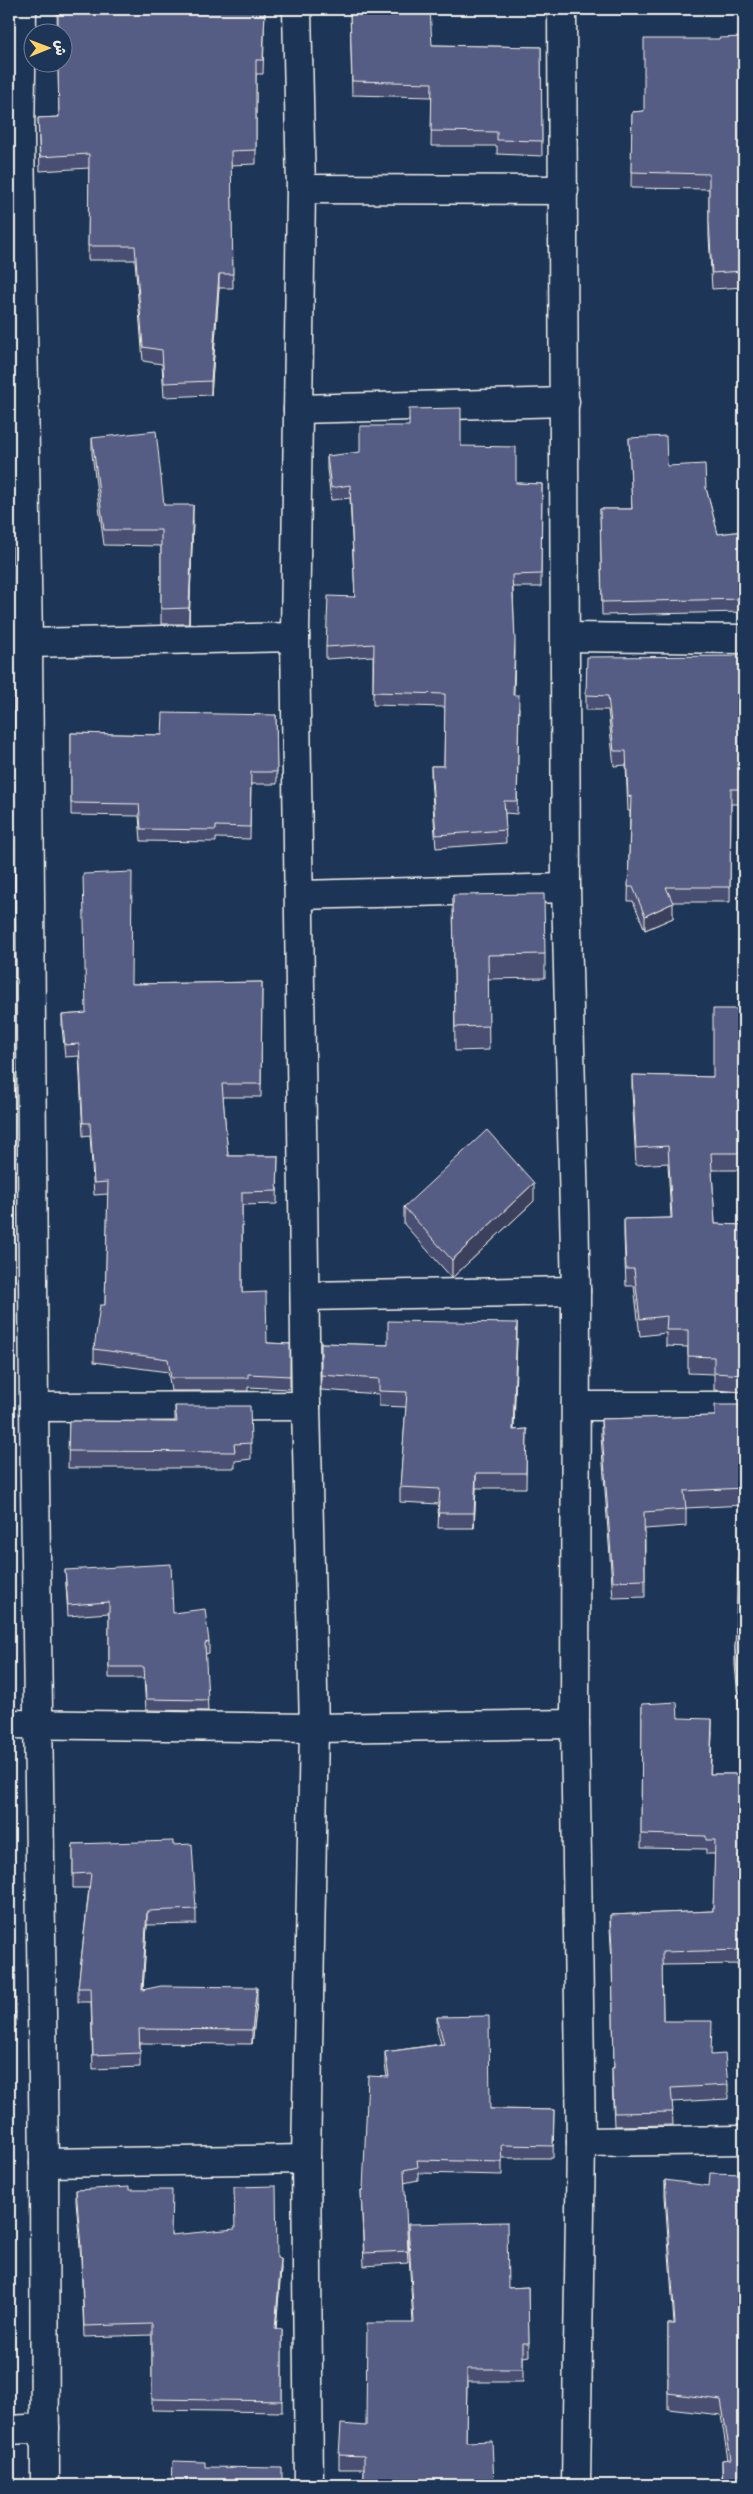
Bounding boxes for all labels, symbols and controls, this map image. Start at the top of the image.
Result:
north arrow [22,22,72,72]
text: ش [51,40,69,56]

